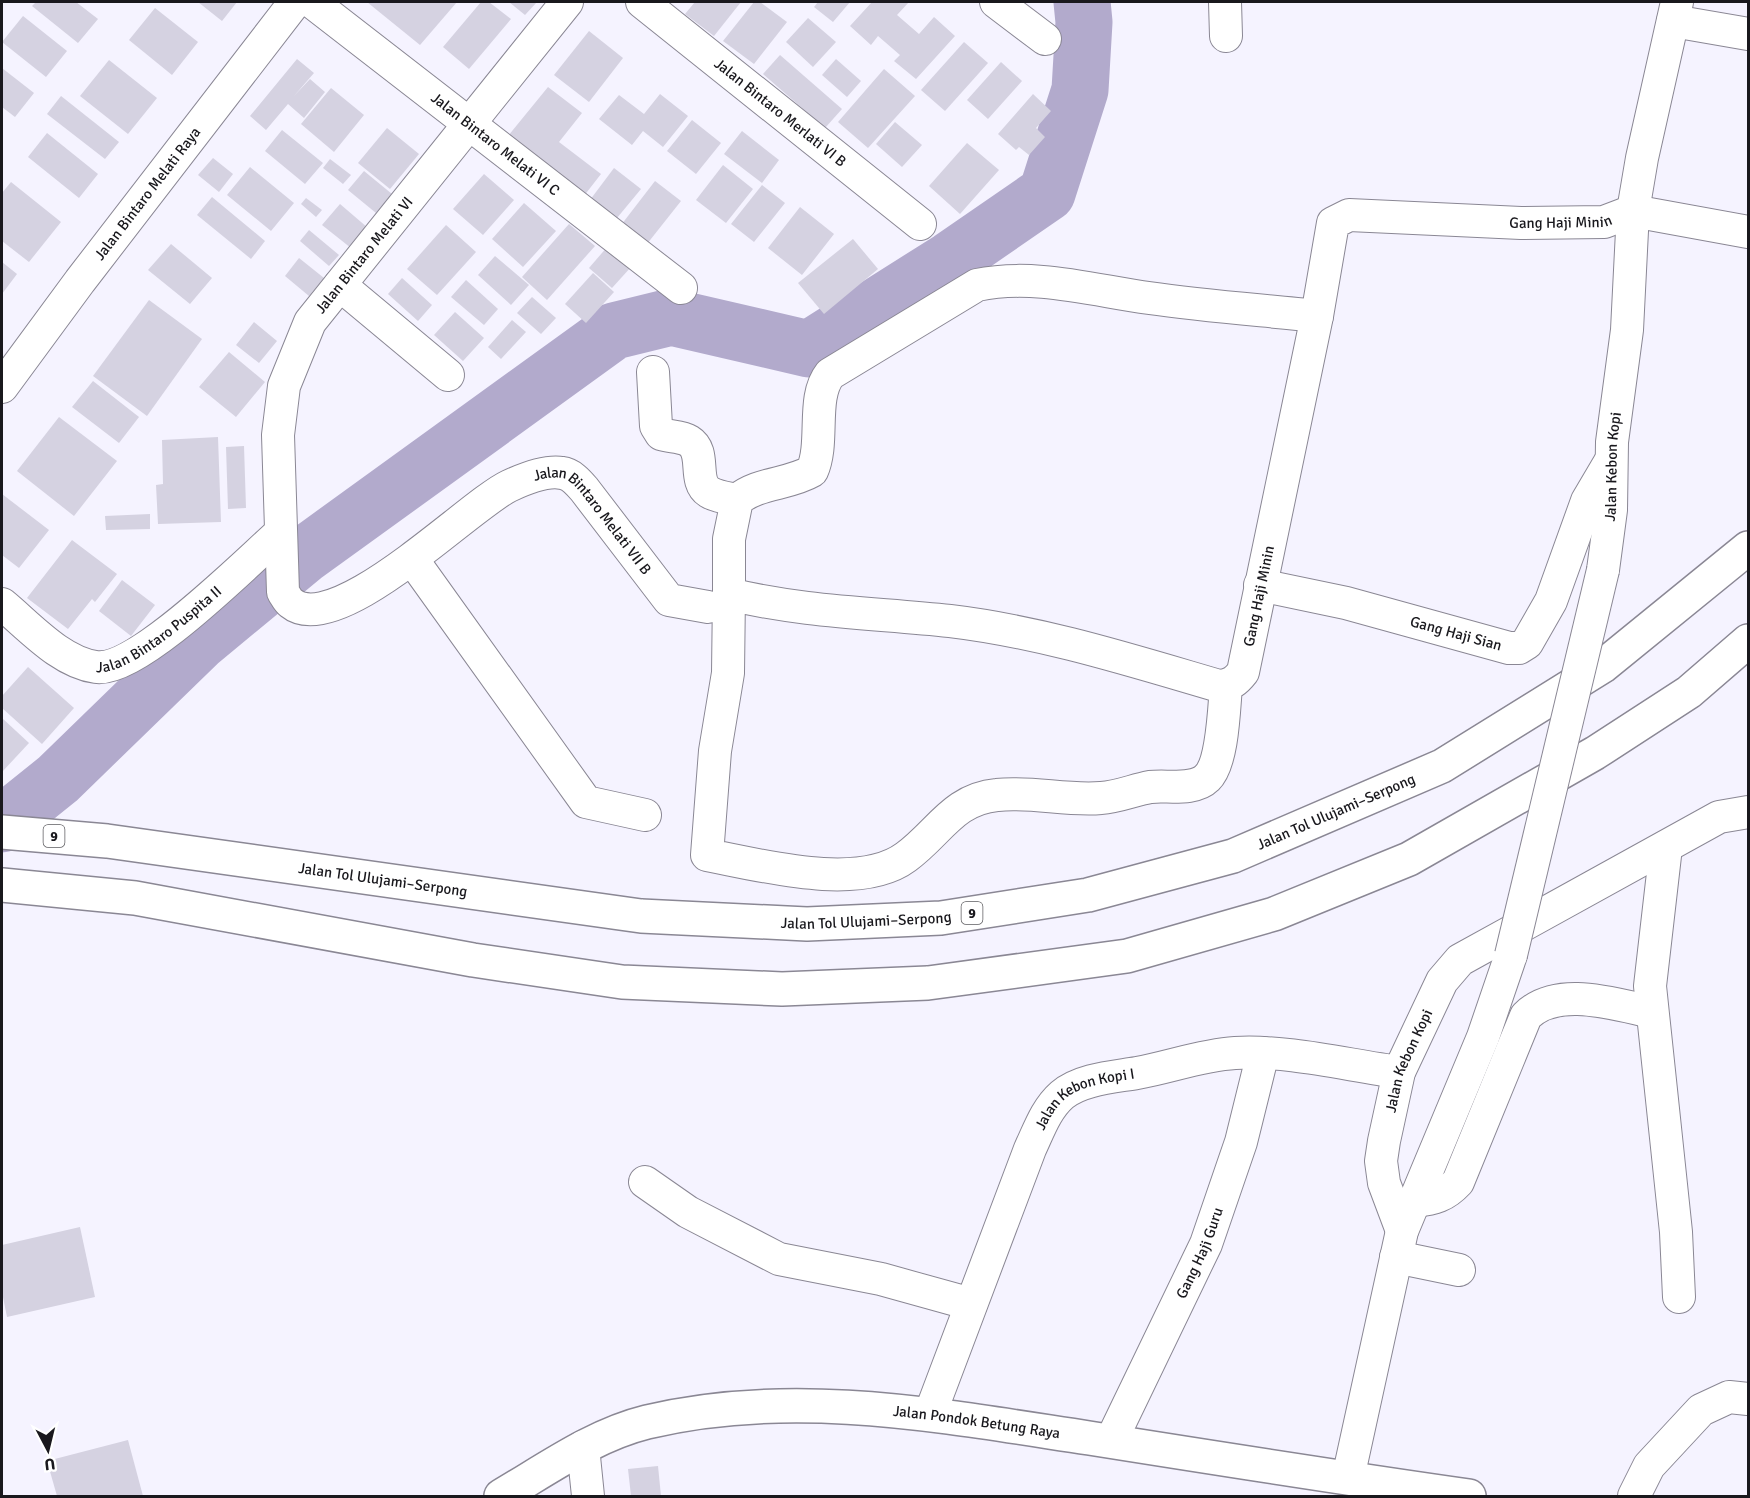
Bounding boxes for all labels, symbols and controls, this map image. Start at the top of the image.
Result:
street label: Jalan Bintaro Merlati VI B [711,54,850,170]
street label: Jalan Bintaro Melati VI C [428,89,563,200]
street label: Jalan Bintaro Melati Raya [90,123,204,264]
street label: Jalan Bintaro Melati VI [311,193,417,317]
street label: Gang Haji Minin [1509,211,1615,232]
street label: Jalan Kebon Kopi [1601,411,1625,522]
street label: Jalan Bintaro Melati VII B [531,463,655,578]
street label: Gang Haji Minin [1240,544,1278,648]
street label: Jalan Bintaro Puspita II [96,582,225,676]
street label: Gang Haji Sian [1408,612,1504,655]
street label: Jalan Tol Ulujami–Serpong [1254,770,1418,854]
road number: 9 [44,825,64,847]
street label: Jalan Tol Ulujami–Serpong [297,859,469,901]
road number: 9 [962,902,982,924]
street label: Jalan Tol Ulujami–Serpong [780,907,953,933]
street label: Jalan Kebon Kopi [1381,1006,1436,1114]
street label: Jalan Kebon Kopi I [1031,1065,1136,1133]
street label: Gang Haji Guru [1172,1205,1227,1302]
street label: Jalan Pondok Betung Raya [892,1402,1061,1442]
north arrow [18,1420,78,1480]
text: U [43,1453,56,1474]

